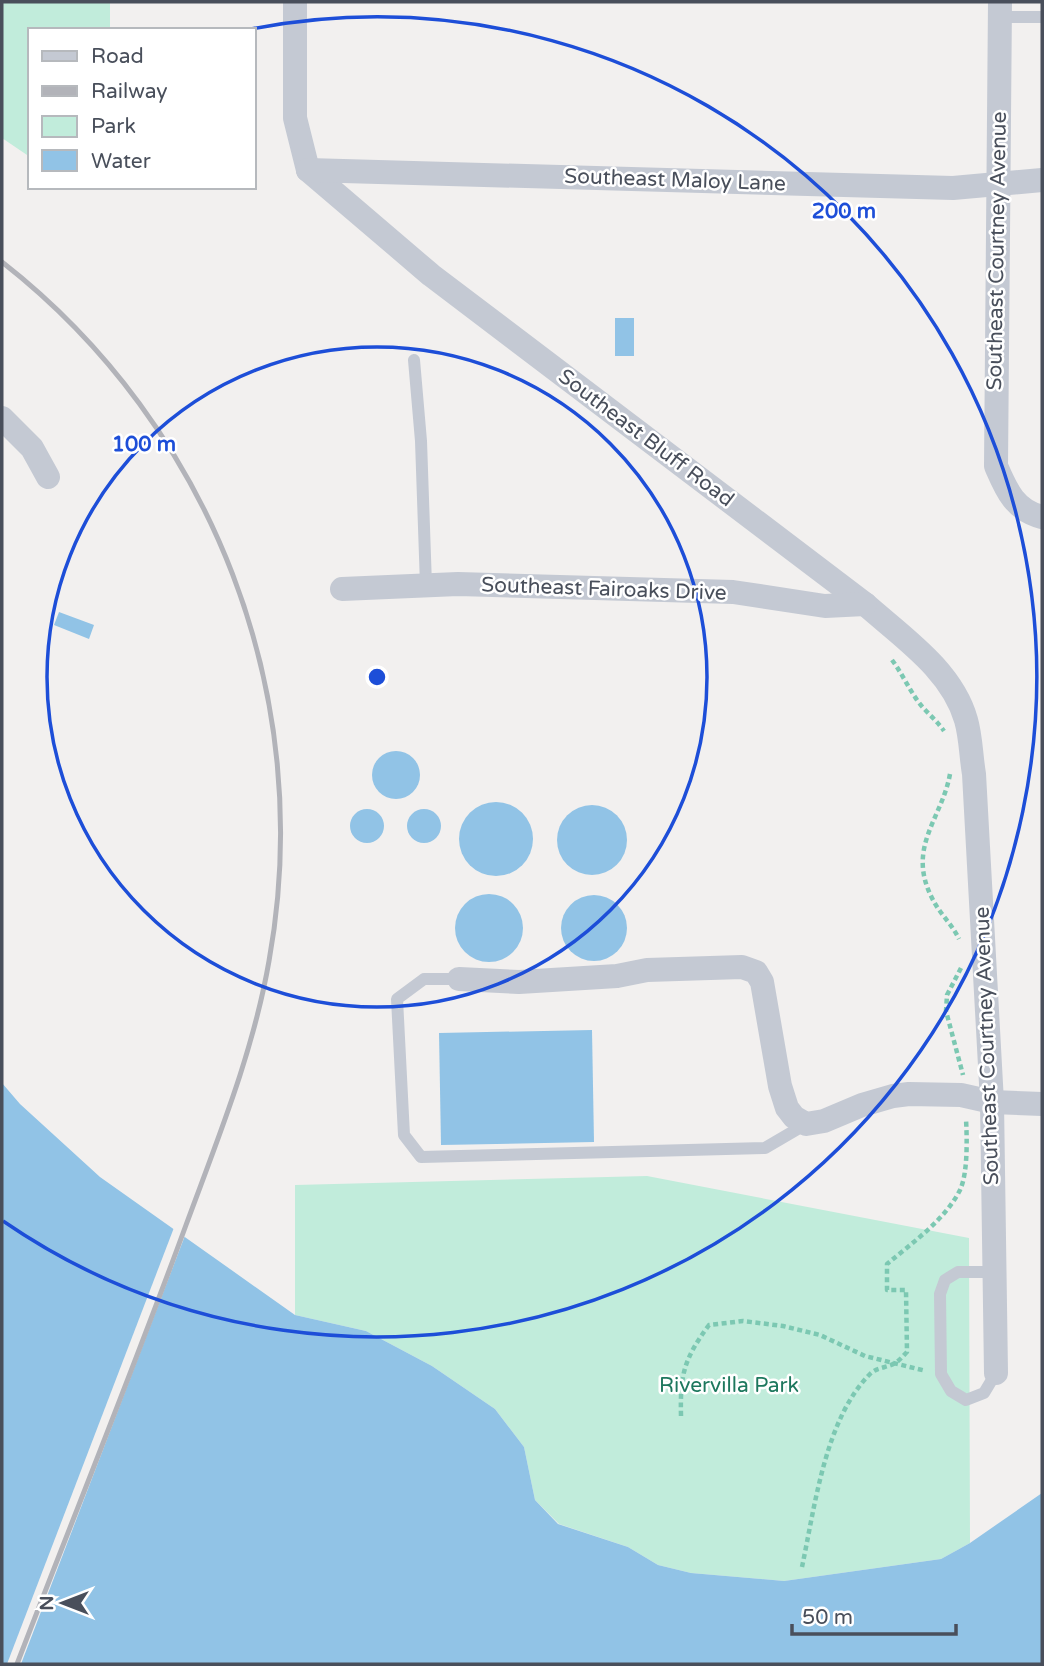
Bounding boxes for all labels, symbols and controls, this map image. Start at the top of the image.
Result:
legend [28,28,256,189]
text: Road [91,44,144,69]
text: Railway [91,79,168,104]
street label: Southeast Courtney Avenue [982,111,1012,391]
text: Park [91,114,136,139]
text: Water [91,149,151,174]
street label: Southeast Maloy Lane [564,164,786,196]
text: 200 m [812,199,876,224]
street label: Southeast Bluff Road [553,364,739,512]
text: 100 m [112,432,176,457]
street label: Southeast Fairoaks Drive [481,572,727,606]
centre of rings [365,665,389,689]
street label: Southeast Courtney Avenue [970,906,1004,1186]
park label: Rivervilla Park [659,1373,799,1398]
north arrow [28,1568,98,1638]
scale bar [792,1592,956,1636]
text: N [36,1595,58,1611]
text: 50 m [802,1605,853,1630]

